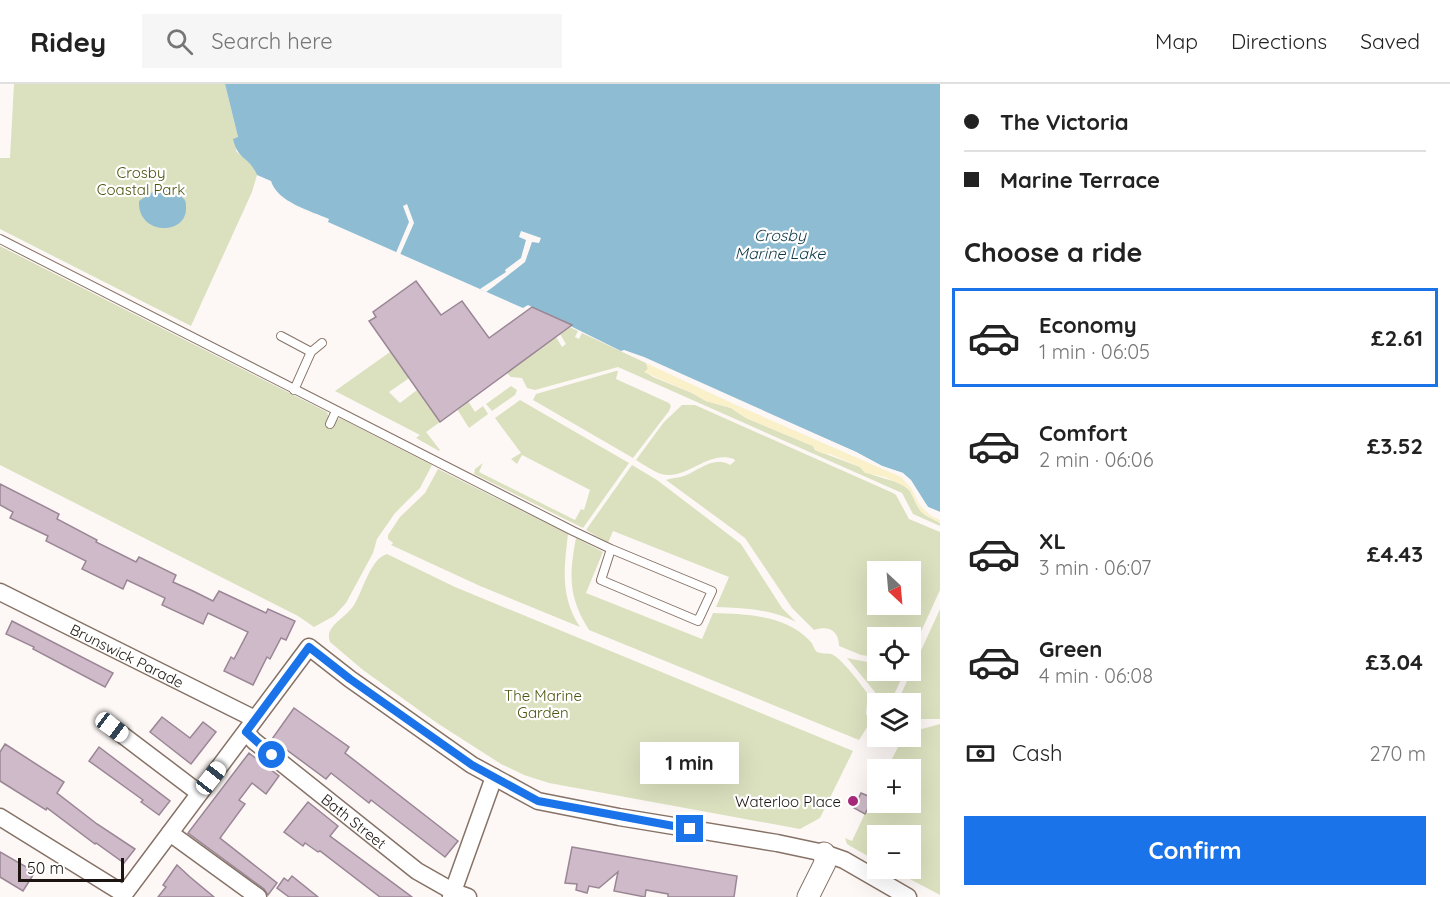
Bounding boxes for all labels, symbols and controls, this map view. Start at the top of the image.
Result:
search box [142,14,562,68]
text: Ridey [30,24,106,59]
icon: search [163,25,196,58]
text: Search here [211,27,333,55]
text: Map [1155,28,1198,54]
text: Directions [1231,28,1327,54]
text: Saved [1360,28,1420,54]
text: The Victoria [1000,108,1129,136]
park label: Crosby Coastal Park [97,163,185,199]
text: Marine Terrace [1000,166,1160,194]
water label: Crosby Marine Lake [735,225,826,263]
text: Choose a ride [964,235,1142,269]
icon: car [967,311,1021,365]
text: Economy [1039,311,1137,339]
text: £2.61 [1371,324,1423,352]
text: 1 min · 06:05 [1039,339,1150,364]
icon: car [967,419,1021,473]
text: Comfort [1039,419,1128,447]
text: £3.52 [1367,432,1423,460]
text: 2 min · 06:06 [1039,447,1154,472]
icon: car [967,527,1021,581]
text: XL [1039,527,1066,555]
text: £4.43 [1367,540,1423,568]
text: 3 min · 06:07 [1039,555,1151,580]
north arrow [867,561,921,615]
map controls [867,561,921,879]
street label: Brunswick Parade [67,619,187,692]
button: locate [867,627,921,681]
icon: car [967,635,1021,689]
text: Green [1039,635,1102,663]
text: £3.04 [1366,648,1423,676]
text: 4 min · 06:08 [1039,663,1153,688]
park label: The Marine Garden [504,686,582,722]
button: layers [867,693,921,747]
car [92,709,132,745]
icon: cash [964,737,997,770]
text: Cash [1012,739,1063,767]
route start [258,741,285,768]
text: 270 m [1369,741,1426,766]
callout: 1 min [640,742,740,784]
text: 1 min [665,750,714,775]
car [193,758,229,798]
button: + [867,759,921,813]
street label: Bath Street [318,789,390,852]
place label: Waterloo Place [735,792,841,811]
marker: Waterloo Place [846,794,860,808]
route end [676,815,703,842]
button: Confirm [964,816,1426,885]
button: − [867,825,921,879]
scale bar [18,855,124,882]
text: 50 m [27,858,64,878]

